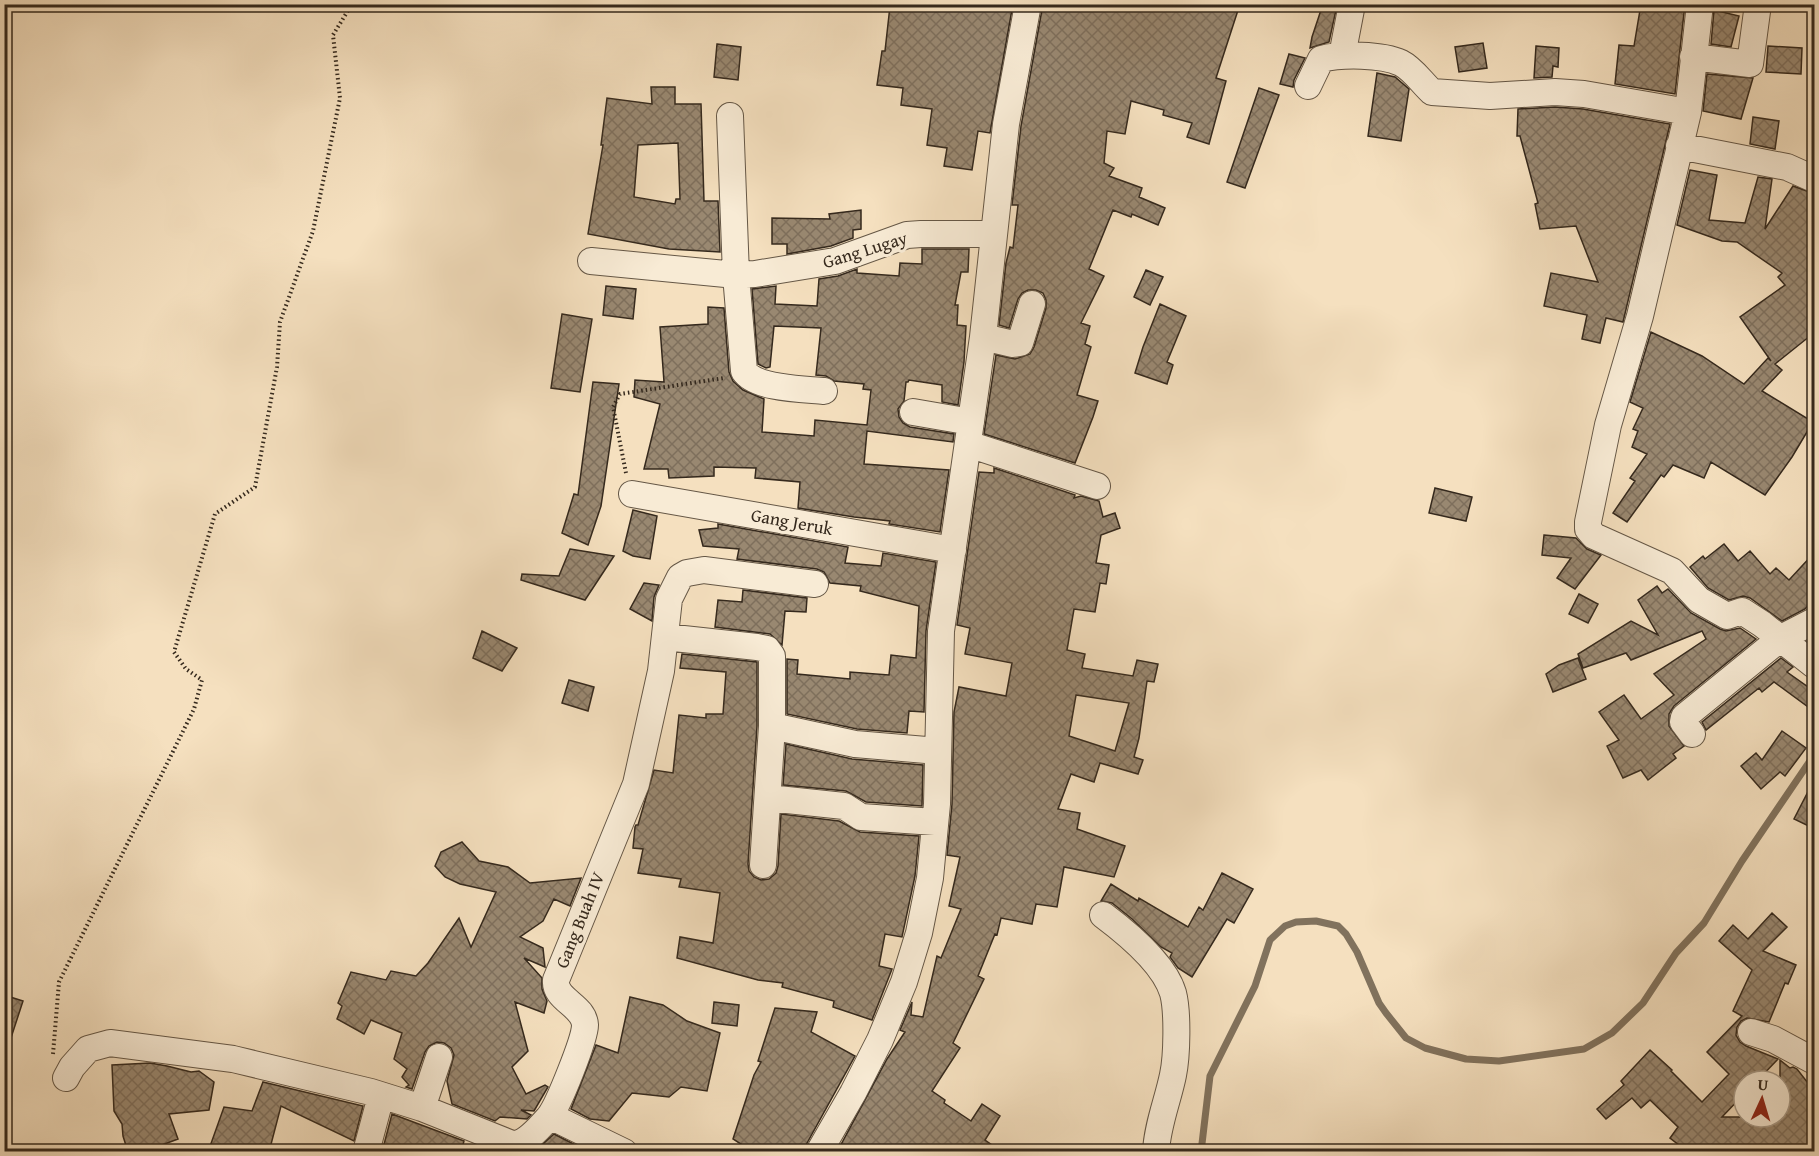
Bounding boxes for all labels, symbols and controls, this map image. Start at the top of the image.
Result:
street label: Gang Lugay [819,224,910,275]
street label: Gang Jeruk [749,501,836,542]
street label: Gang Buah IV [548,867,611,972]
north arrow [1732,1069,1792,1129]
text: U [1757,1072,1769,1096]

